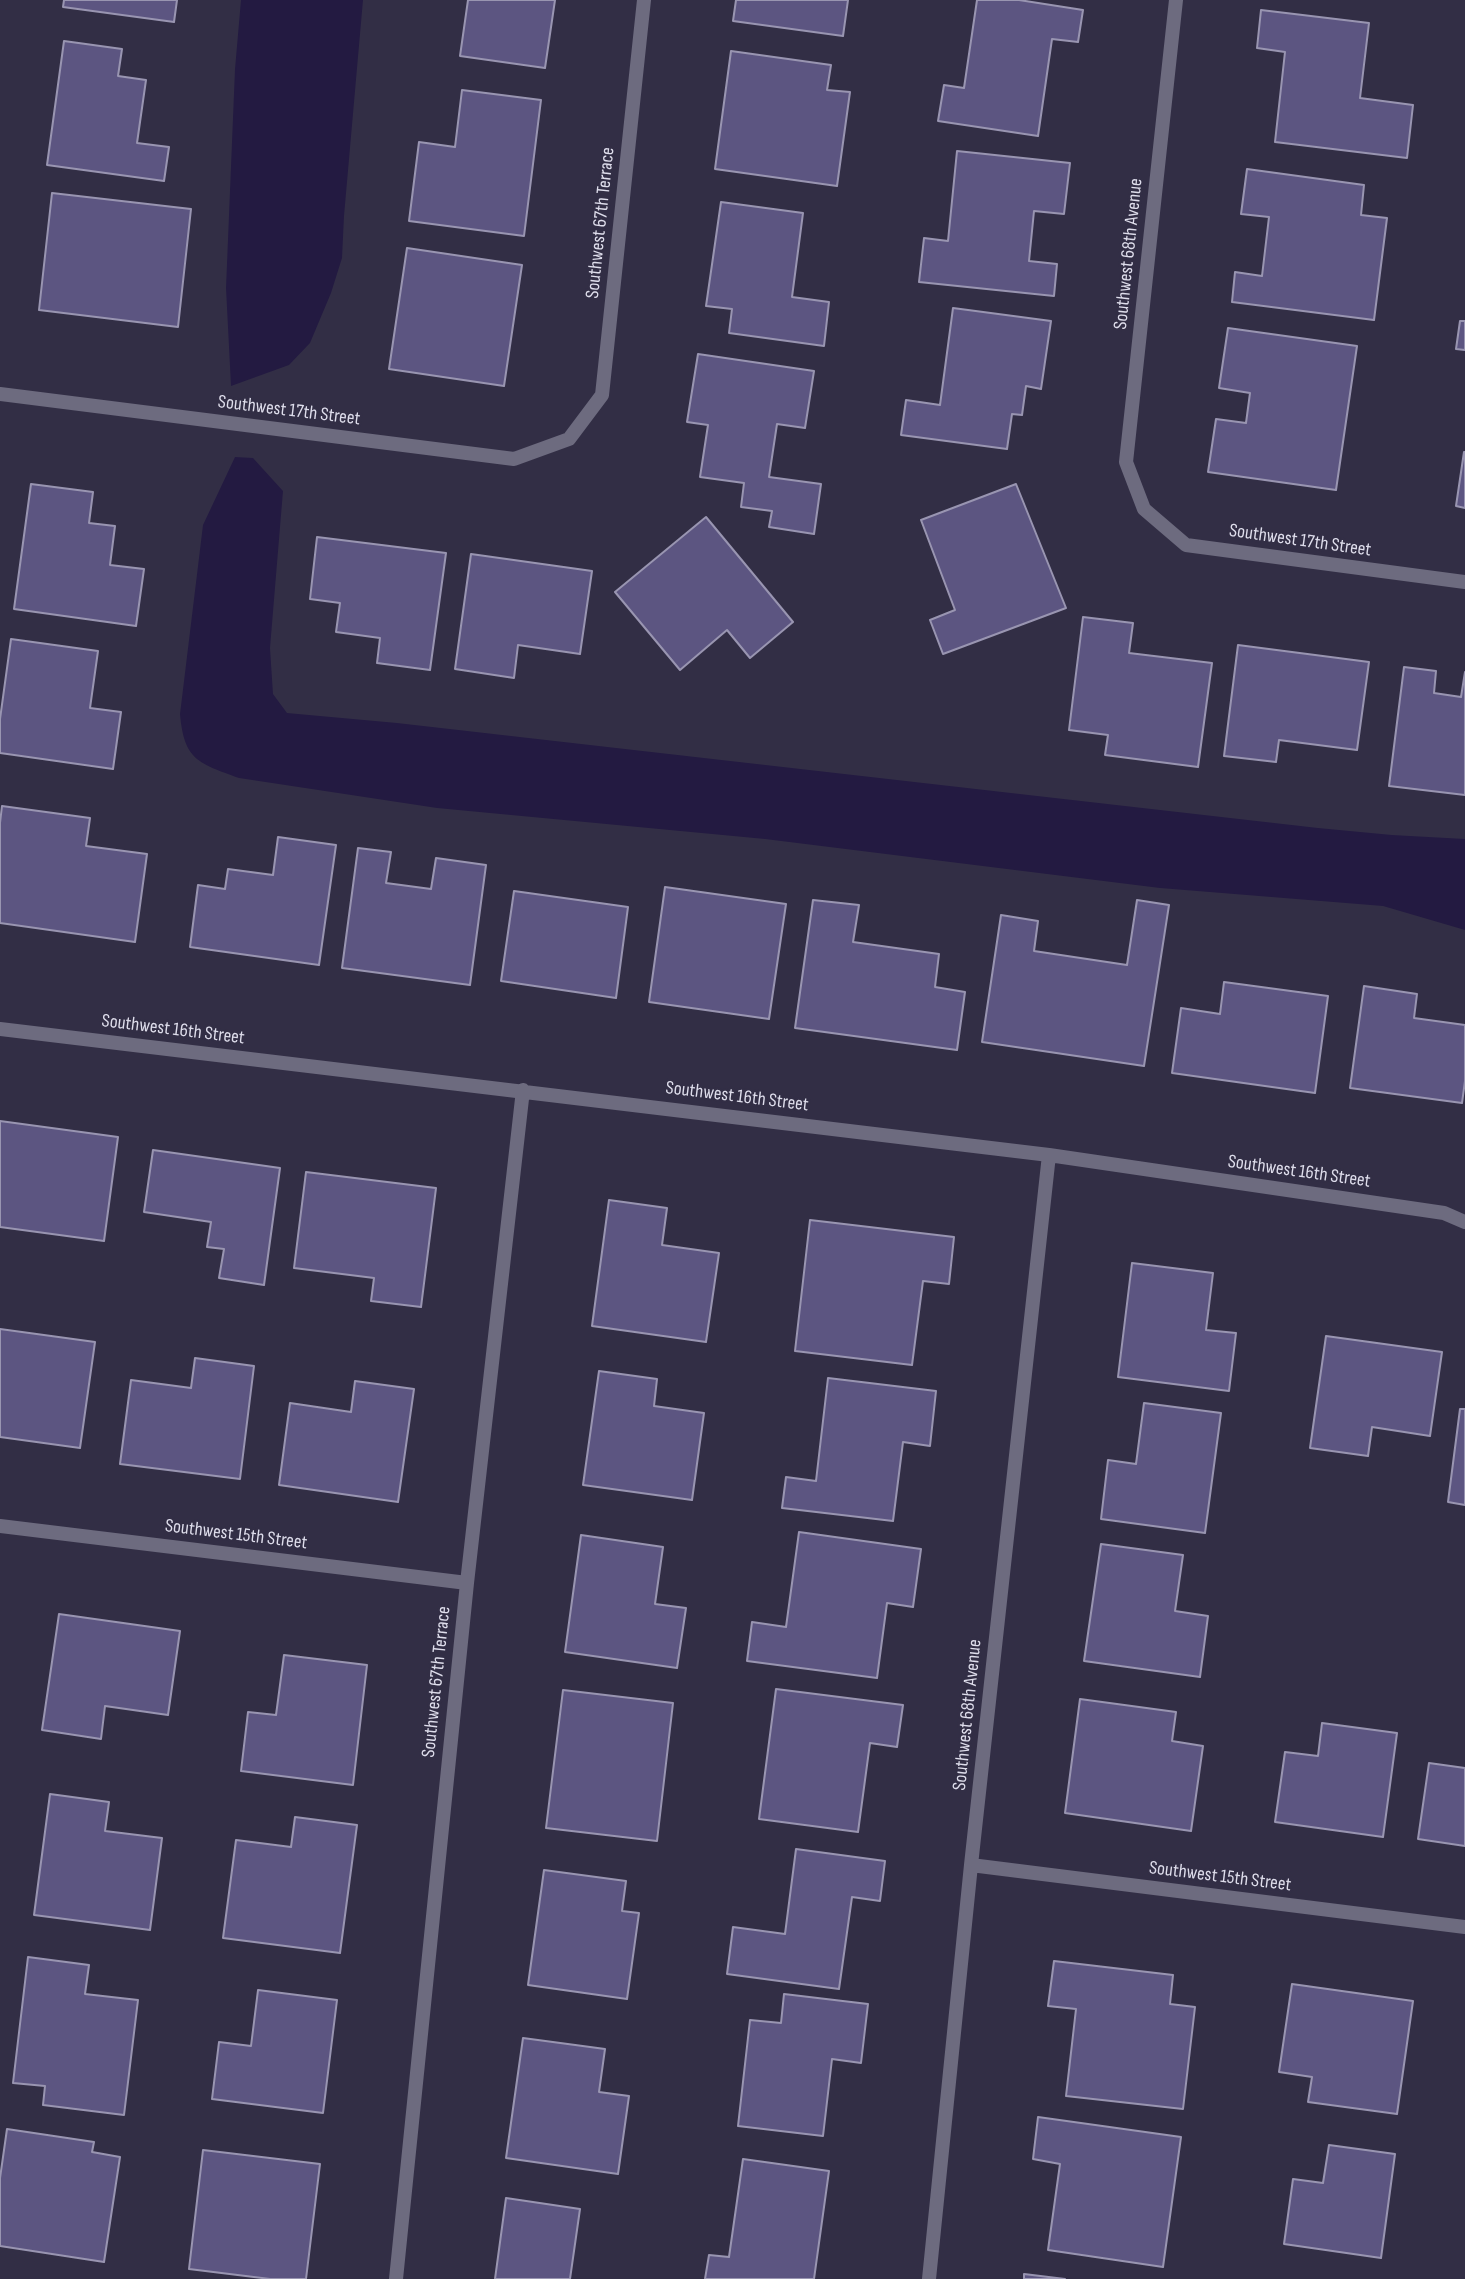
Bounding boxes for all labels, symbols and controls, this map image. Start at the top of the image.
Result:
street label: Southwest 67th Terrace [582,146,620,300]
street label: Southwest 68th Avenue [1110,177,1148,331]
street label: Southwest 17th Street [217,391,361,431]
street label: Southwest 17th Street [1228,520,1372,562]
street label: Southwest 16th Street [100,1010,246,1050]
street label: Southwest 16th Street [664,1077,810,1117]
street label: Southwest 16th Street [1226,1151,1372,1193]
street label: Southwest 15th Street [164,1515,308,1555]
street label: Southwest 67th Terrace [418,1605,456,1759]
street label: Southwest 68th Avenue [949,1638,987,1792]
street label: Southwest 15th Street [1148,1857,1292,1897]

